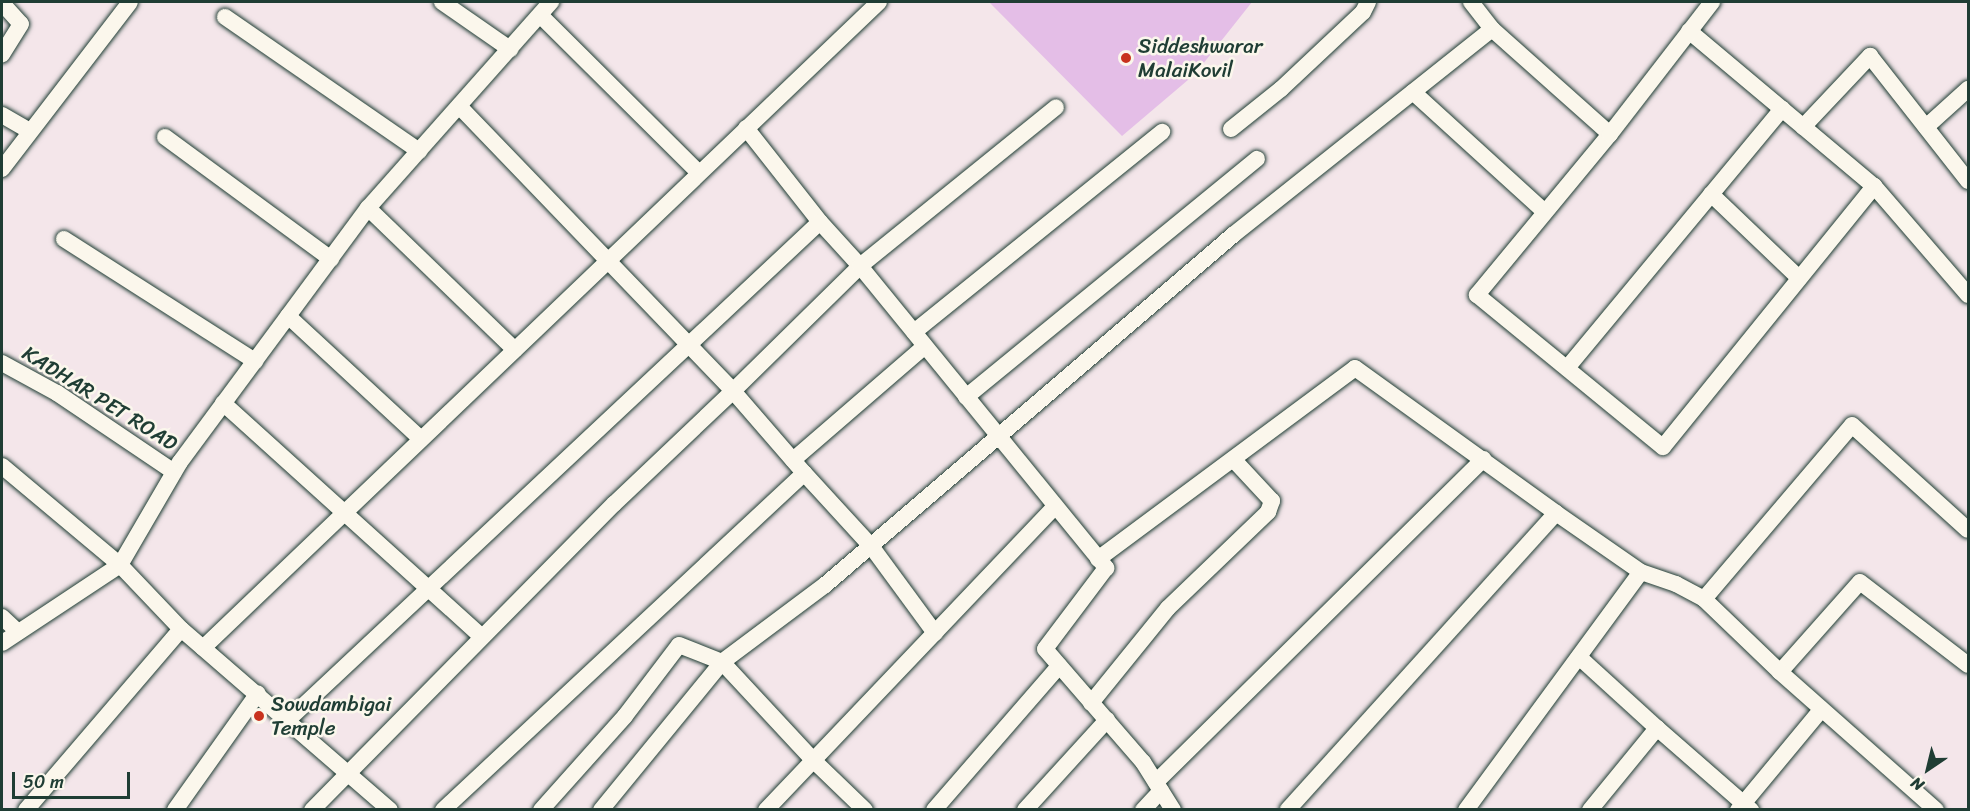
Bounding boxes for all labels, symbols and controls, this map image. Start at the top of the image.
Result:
place label: Siddeshwarar MalaiKovil [1138,33,1262,83]
marker: Siddeshwarar MalaiKovil [1119,51,1133,65]
street label: KADHAR PET ROAD [18,340,182,456]
place label: Sowdambigai Temple [271,691,391,741]
marker: Sowdambigai Temple [252,709,266,723]
north arrow [1898,739,1958,799]
scale bar [15,760,134,798]
text: 50 m [23,766,64,798]
text: N [1905,769,1930,799]

